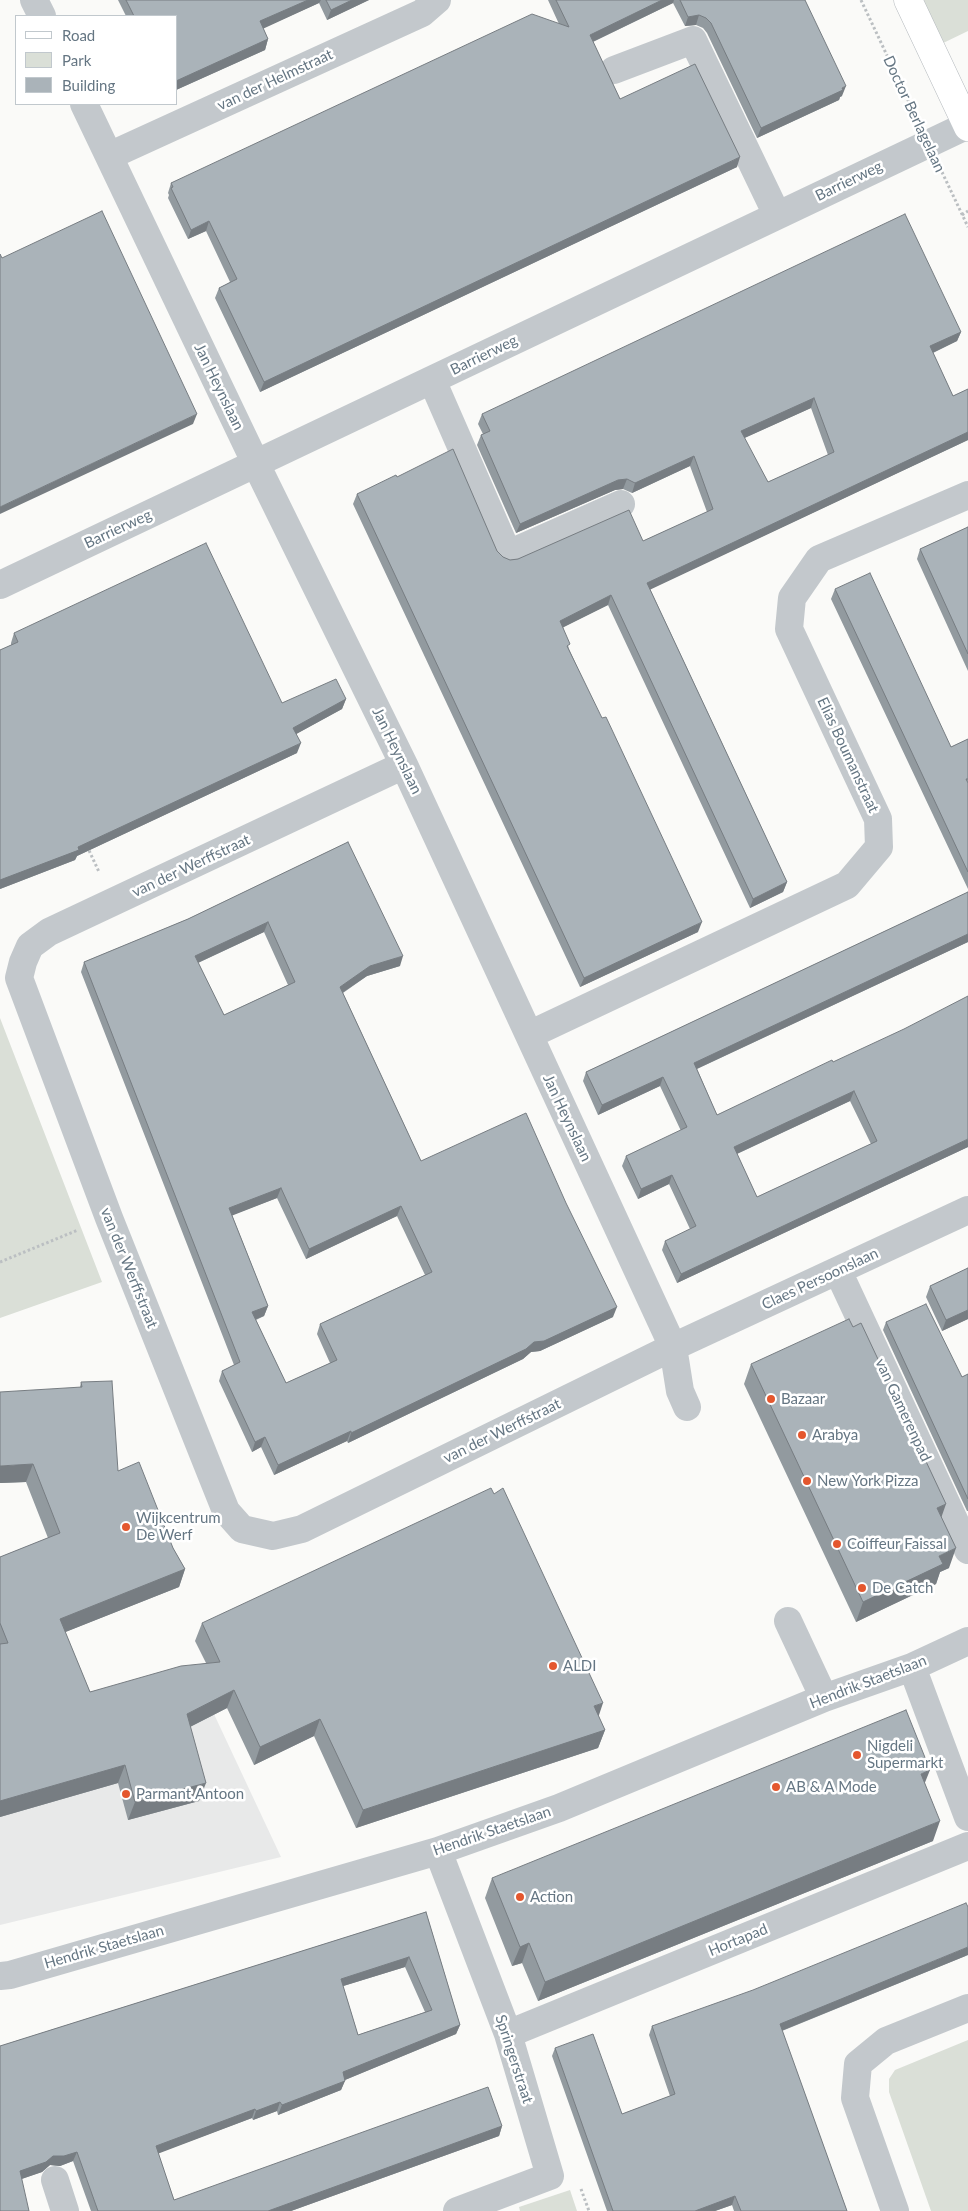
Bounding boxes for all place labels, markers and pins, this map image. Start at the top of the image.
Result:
place label: Bazaar [781,1390,825,1408]
marker: Bazaar [765,1393,777,1405]
place label: Arabya [812,1426,858,1444]
marker: Arabya [796,1429,808,1441]
place label: New York Pizza [817,1472,918,1490]
marker: New York Pizza [801,1475,813,1487]
place label: Wijkcentrum De Werf [136,1509,221,1544]
marker: Wijkcentrum De Werf [120,1521,132,1533]
place label: Coiffeur Faissal [847,1535,947,1553]
marker: Coiffeur Faissal [831,1538,843,1550]
place label: De Catch [872,1579,933,1597]
marker: De Catch [856,1582,868,1594]
place label: ALDI [563,1657,596,1675]
marker: ALDI [547,1660,559,1672]
place label: Nigdeli Supermarkt [867,1737,943,1772]
marker: Nigdeli Supermarkt [851,1749,863,1761]
place label: AB & A Mode [786,1778,877,1796]
marker: AB & A Mode [770,1781,782,1793]
place label: Parmant Antoon [136,1785,244,1803]
marker: Parmant Antoon [120,1788,132,1800]
place label: Action [530,1888,573,1906]
marker: Action [514,1891,526,1903]

